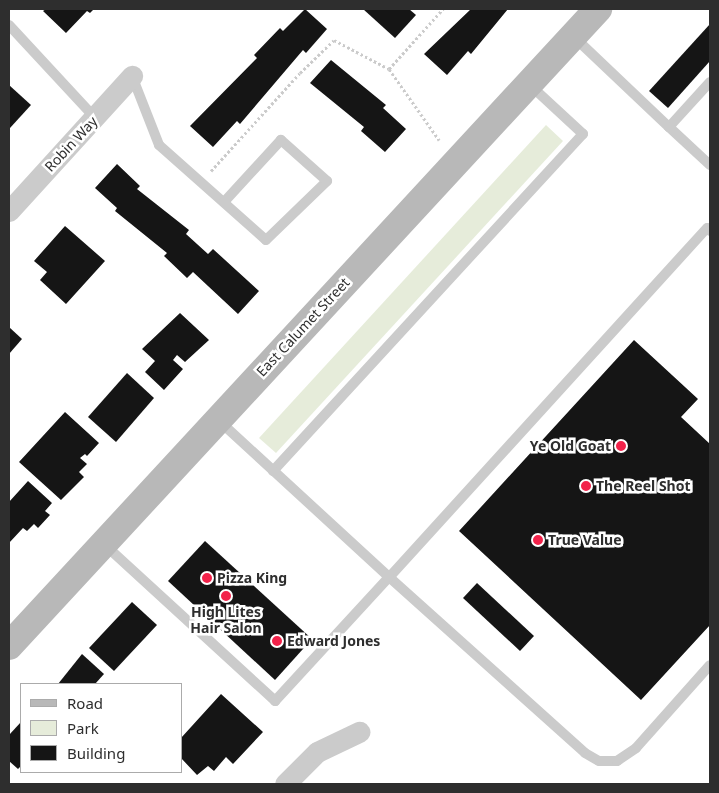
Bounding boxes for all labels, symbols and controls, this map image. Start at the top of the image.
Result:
street label: Robin Way [41,113,101,175]
street label: East Calumet Street [253,274,353,380]
place label: Ye Old Goat [530,438,611,454]
marker: Ye Old Goat [615,440,627,452]
place label: The Reel Shot [596,478,691,494]
marker: The Reel Shot [580,480,592,492]
place label: True Value [548,532,622,548]
marker: True Value [532,534,544,546]
place label: Pizza King [217,570,287,586]
marker: Pizza King [201,572,213,584]
marker: High Lites Hair Salon [220,590,232,602]
place label: High Lites Hair Salon [190,604,262,636]
place label: Edward Jones [287,633,380,649]
marker: Edward Jones [271,635,283,647]
legend [20,683,182,773]
text: Road [67,693,103,713]
text: Park [67,718,99,738]
text: Building [67,743,125,763]

